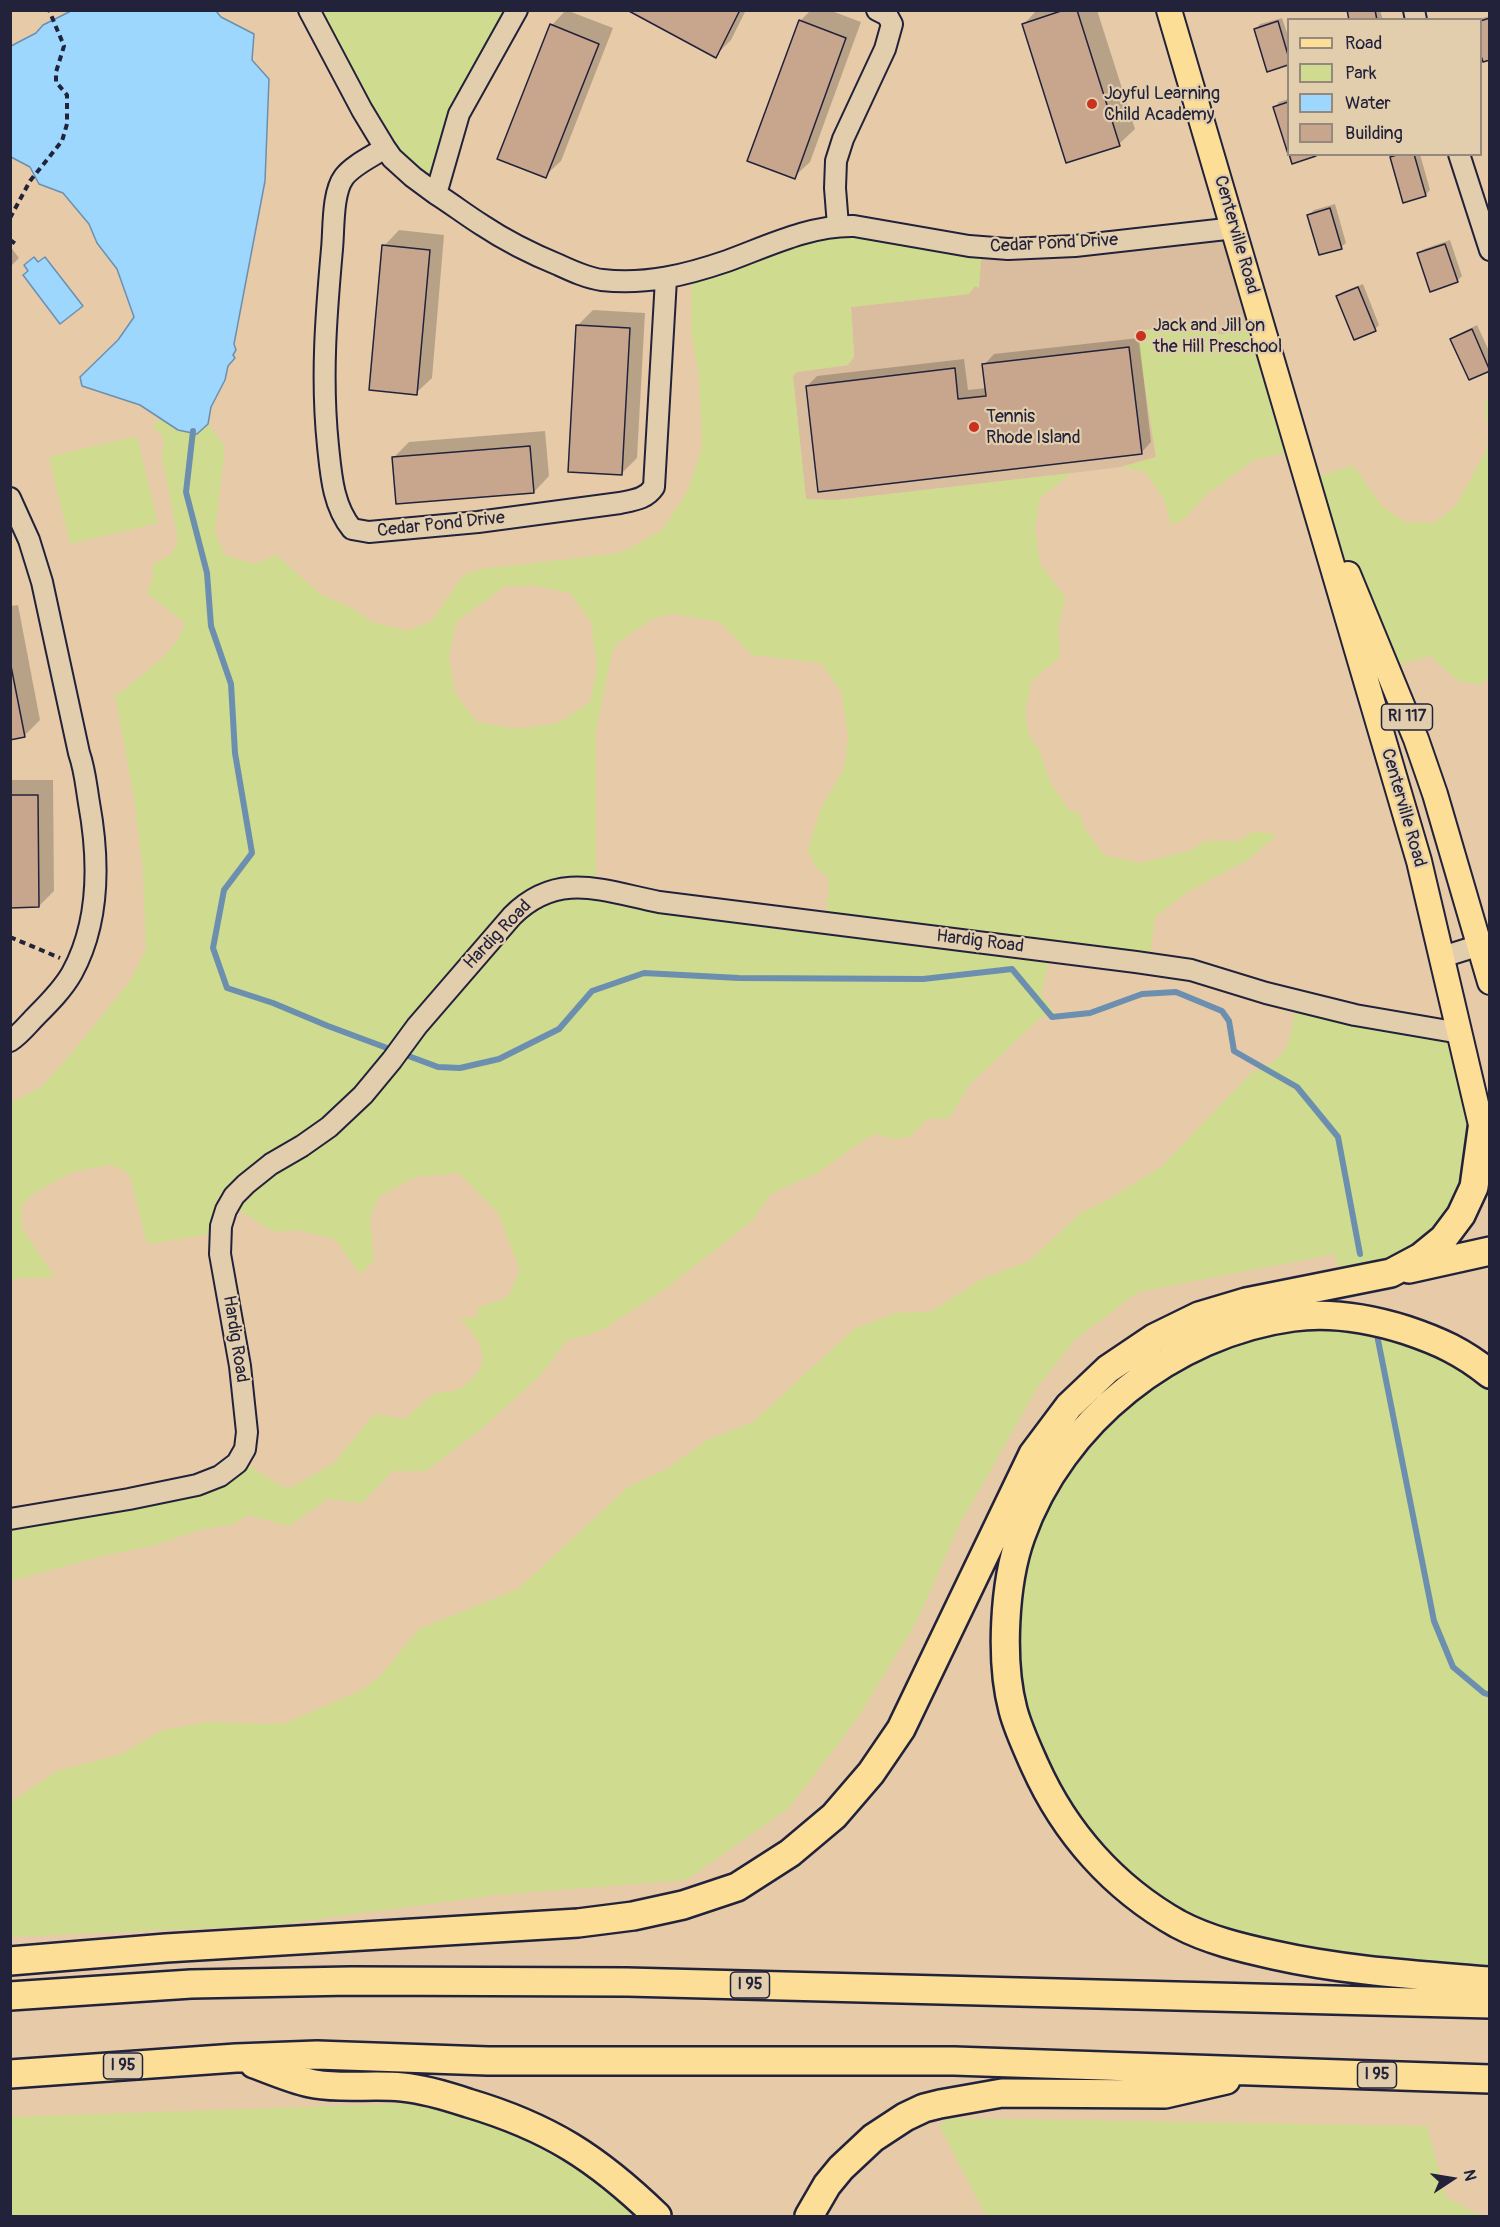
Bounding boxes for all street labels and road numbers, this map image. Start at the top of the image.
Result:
street label: Centerville Road [1209,173,1263,297]
street label: Cedar Pond Drive [989,230,1119,258]
street label: Cedar Pond Drive [376,508,506,542]
road number: RI 117 [1382,704,1432,730]
street label: Centerville Road [1376,746,1430,870]
street label: Hardig Road [460,896,536,974]
street label: Hardig Road [935,926,1025,958]
street label: Hardig Road [217,1294,253,1384]
road number: I 95 [730,1972,770,1998]
road number: I 95 [104,2053,142,2079]
road number: I 95 [1358,2062,1396,2088]

